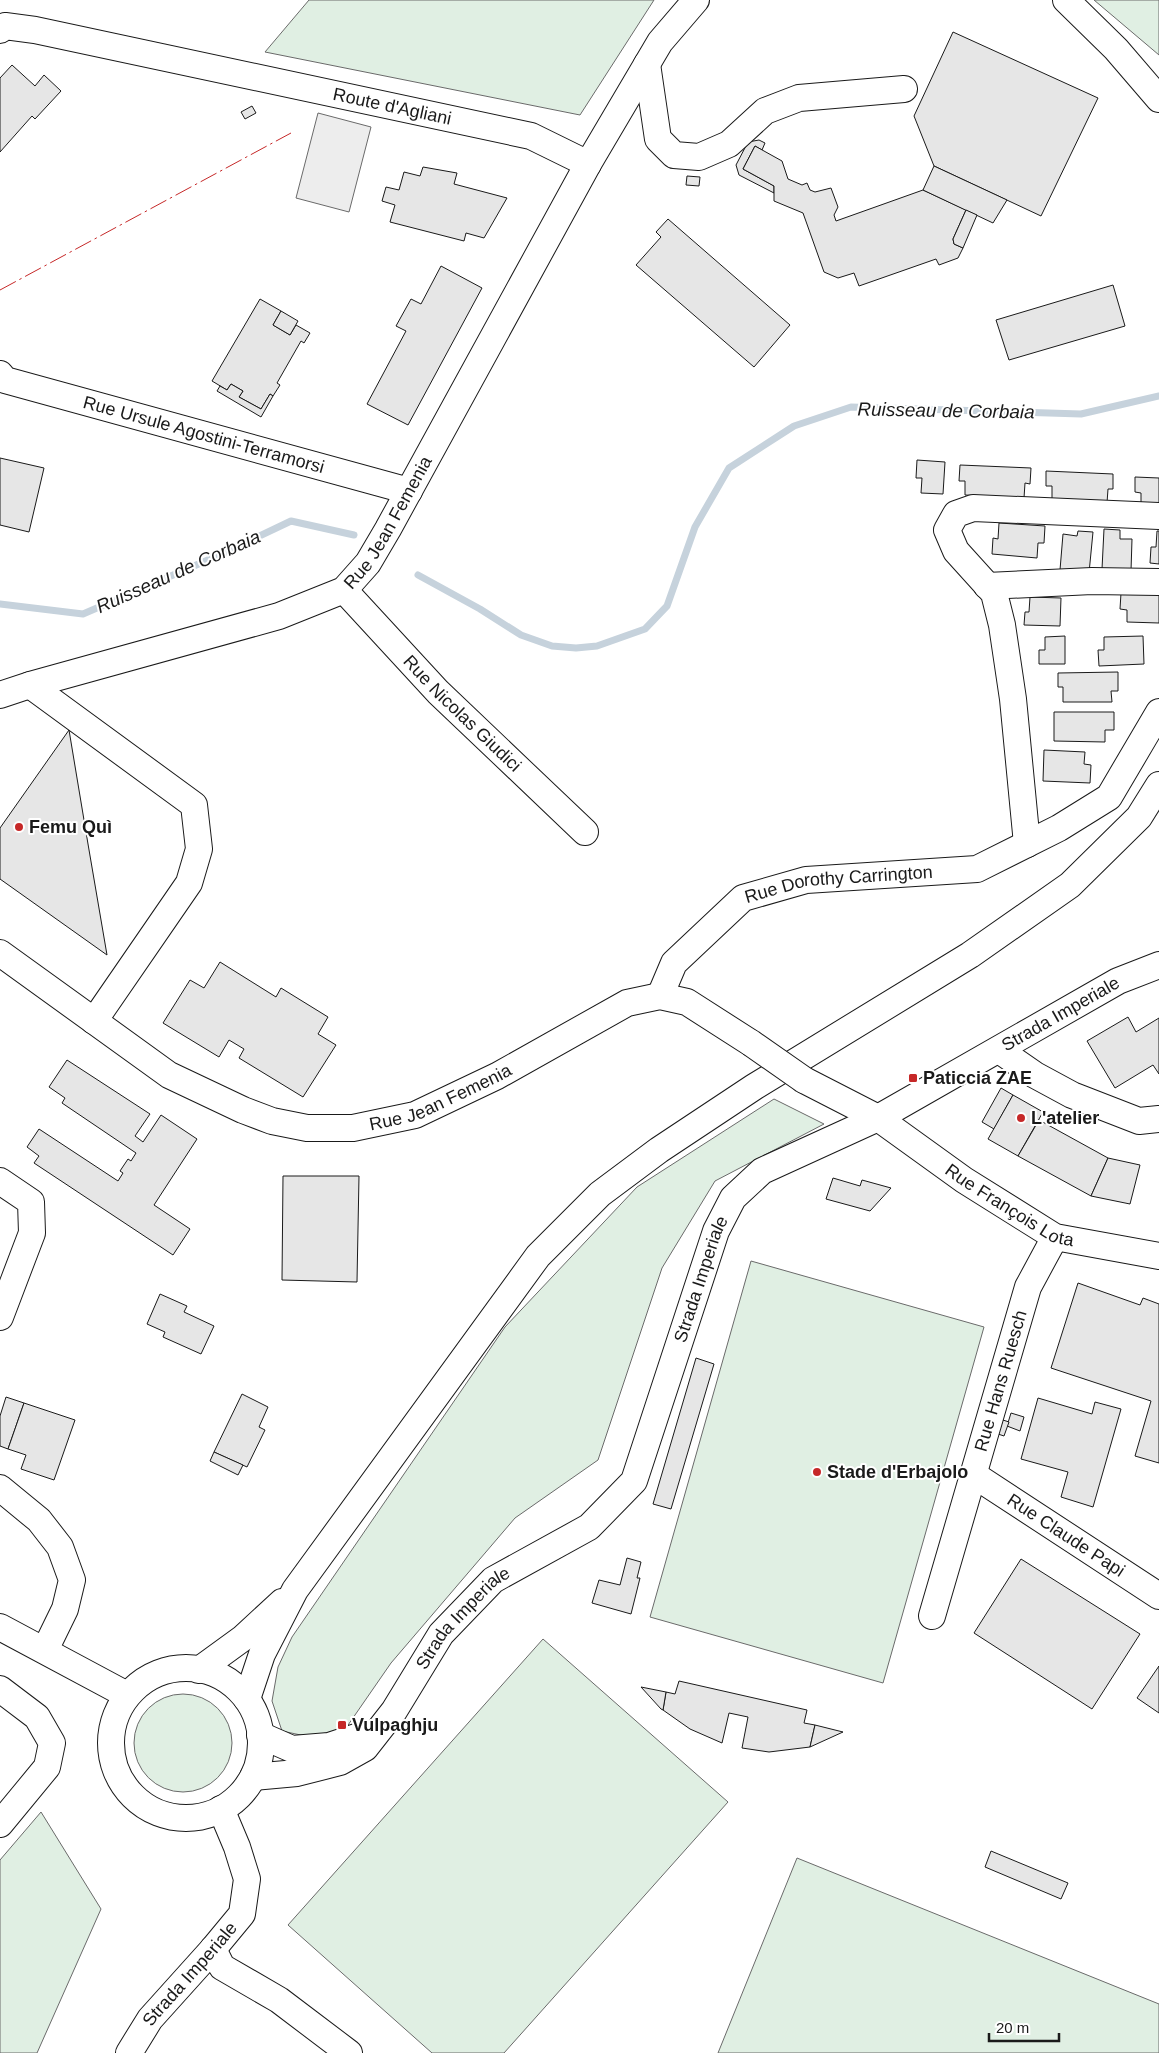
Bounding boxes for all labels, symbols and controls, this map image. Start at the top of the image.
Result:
street label: Route d'Agliani [331,84,453,129]
street label: Rue Ursule Agostini-Terramorsi [81,392,327,477]
water label: Ruisseau de Corbaia [857,398,1035,423]
street label: Rue Jean Femenia [340,452,436,593]
water label: Ruisseau de Corbaia [93,526,264,617]
street label: Rue Nicolas Giudici [399,651,525,776]
place label: Femu Quì [29,817,112,837]
marker: Femu Quì [13,821,25,833]
street label: Rue Dorothy Carrington [742,862,933,907]
street label: Strada Imperiale [998,972,1123,1055]
street label: Rue Jean Femenia [367,1059,516,1134]
place label: Paticcia ZAE [923,1068,1032,1088]
marker: Paticcia ZAE [907,1072,919,1084]
place label: L'atelier [1031,1108,1099,1128]
marker: L'atelier [1015,1112,1027,1124]
street label: Rue François Lota [941,1160,1076,1250]
street label: Strada Imperiale [670,1213,732,1345]
street label: Rue Hans Ruesch [971,1308,1031,1454]
place label: Stade d'Erbajolo [827,1462,968,1482]
marker: Stade d'Erbajolo [811,1466,823,1478]
street label: Rue Claude Papi [1004,1490,1129,1581]
street label: Strada Imperiale [412,1563,513,1673]
place label: Vulpaghju [352,1715,438,1735]
marker: Vulpaghju [336,1719,348,1731]
street label: Strada Imperiale [138,1918,241,2029]
scale bar [989,2010,1059,2042]
text: 20 m [996,2019,1029,2036]

